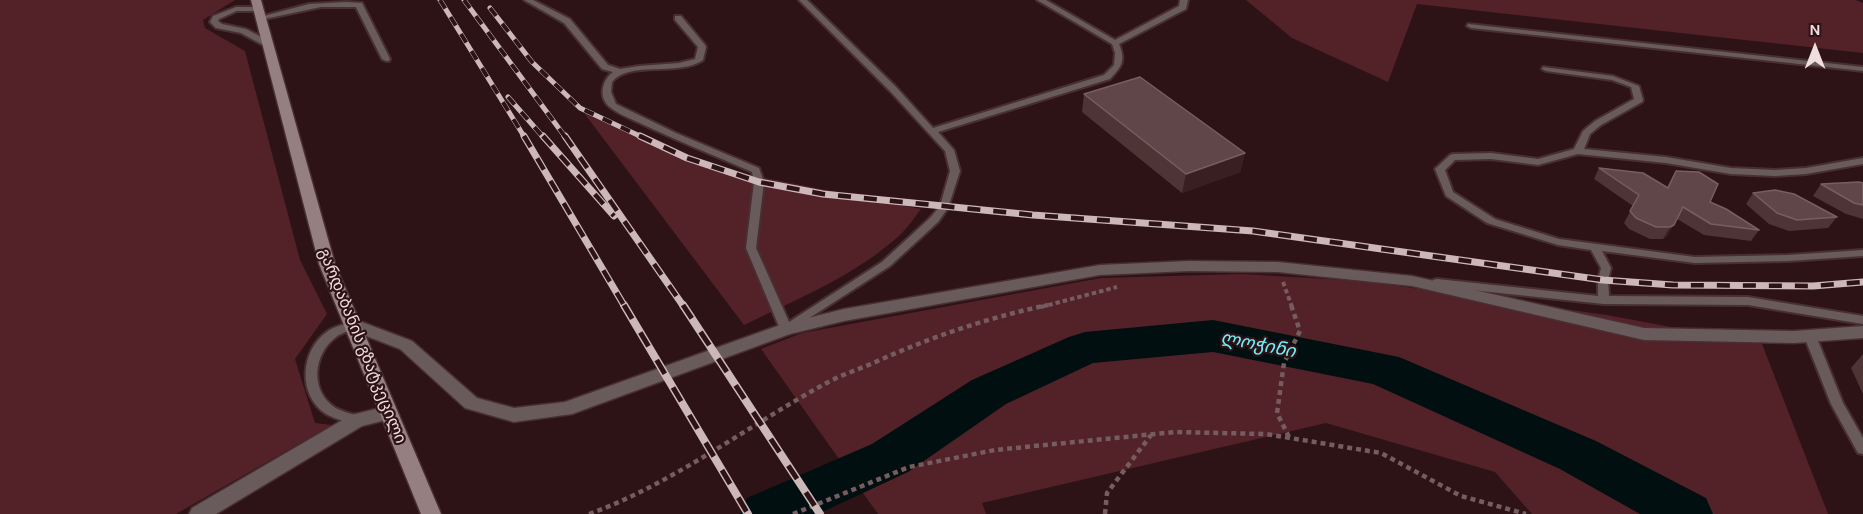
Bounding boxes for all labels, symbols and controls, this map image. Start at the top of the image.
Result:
north arrow [1785,18,1845,78]
text: N [1809,20,1821,39]
street label: გარდაბანის გზატკეცილი [314,245,410,447]
water label: ლოჭინი [1219,327,1297,363]

